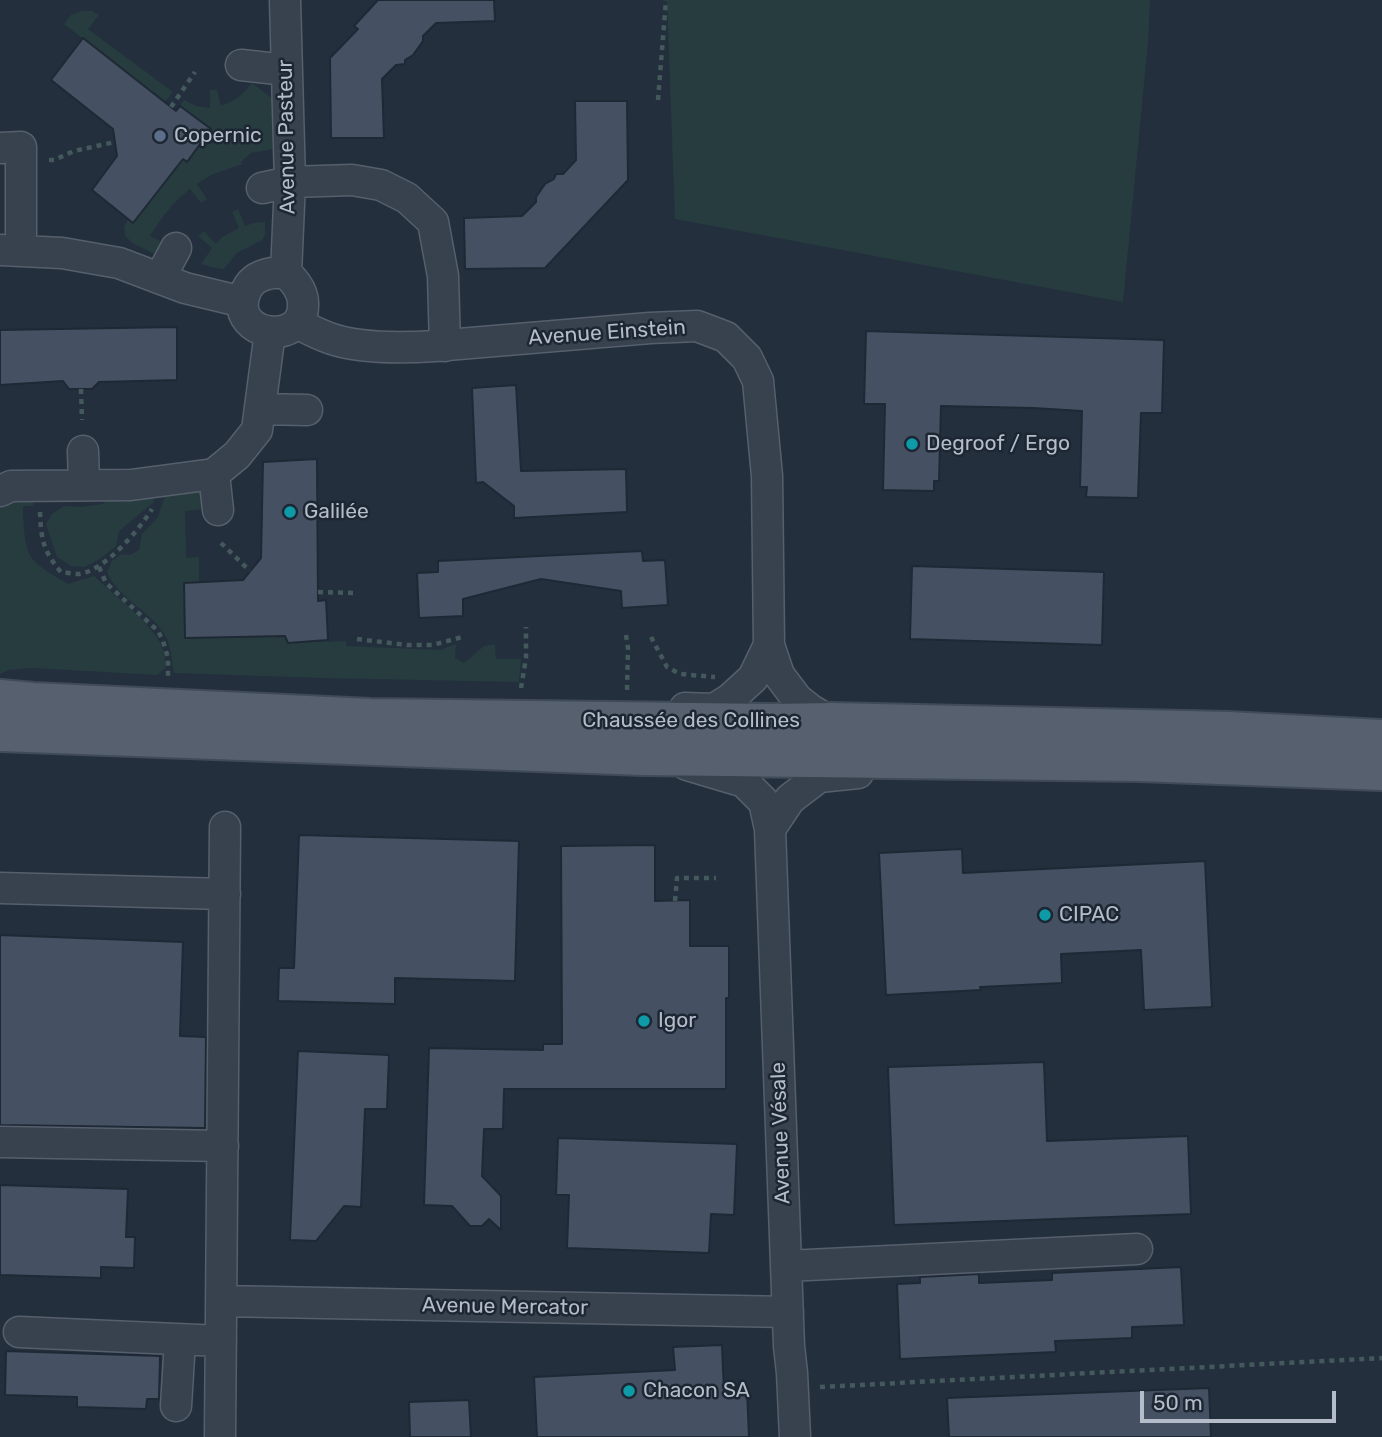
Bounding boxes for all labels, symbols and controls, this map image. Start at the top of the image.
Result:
street label: Avenue Pasteur [273,59,301,215]
place label: Copernic [174,123,262,149]
marker: Copernic [152,128,168,144]
street label: Avenue Einstein [527,315,687,351]
place label: Degroof / Ergo [926,431,1070,457]
marker: Degroof / Ergo [904,436,920,452]
place label: Galilée [304,499,369,525]
marker: Galilée [282,504,298,520]
street label: Chaussée des Collines [582,708,800,734]
place label: CIPAC [1059,902,1119,928]
marker: CIPAC [1037,907,1053,923]
place label: Igor [658,1008,696,1034]
marker: Igor [636,1013,652,1029]
street label: Avenue Vésale [766,1061,796,1205]
street label: Avenue Mercator [422,1293,588,1321]
place label: Chacon SA [643,1378,750,1404]
scale bar [1144,1378,1340,1422]
marker: Chacon SA [621,1383,637,1399]
text: 50 m [1153,1390,1203,1415]

